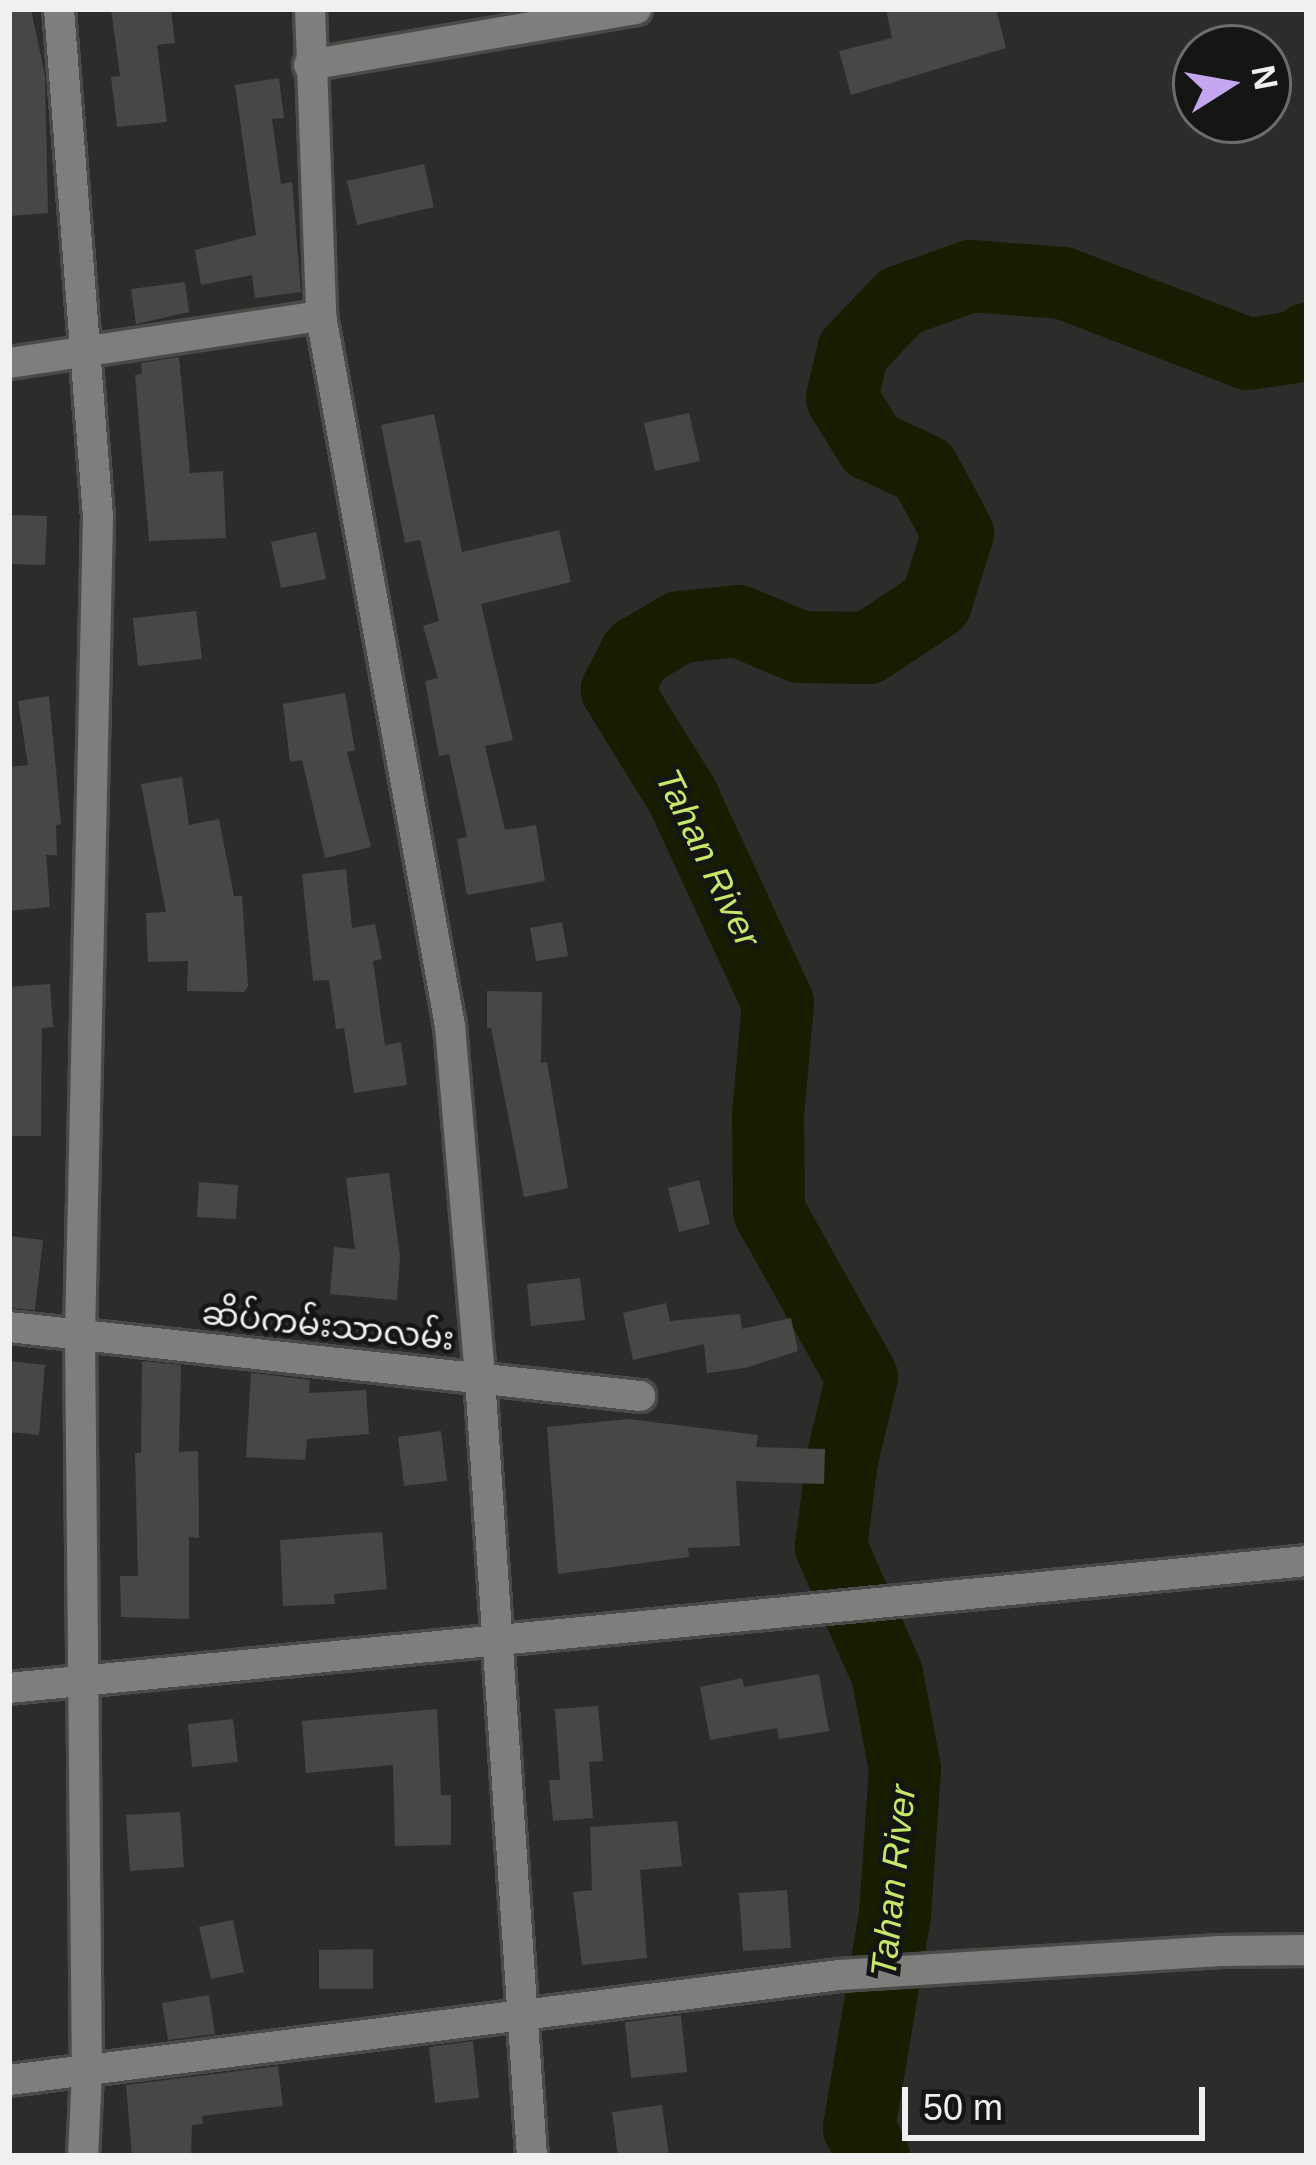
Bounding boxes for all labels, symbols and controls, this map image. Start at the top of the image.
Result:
north arrow [1172,24,1292,144]
text: N [1244,62,1285,93]
water label: Tahan River [646,762,770,954]
street label: ဆိပ်ကမ်းသာလမ်း [200,1293,456,1359]
water label: Tahan River [861,1783,925,1979]
scale bar [908,2063,1211,2137]
text: 50 m [923,2087,1003,2128]

